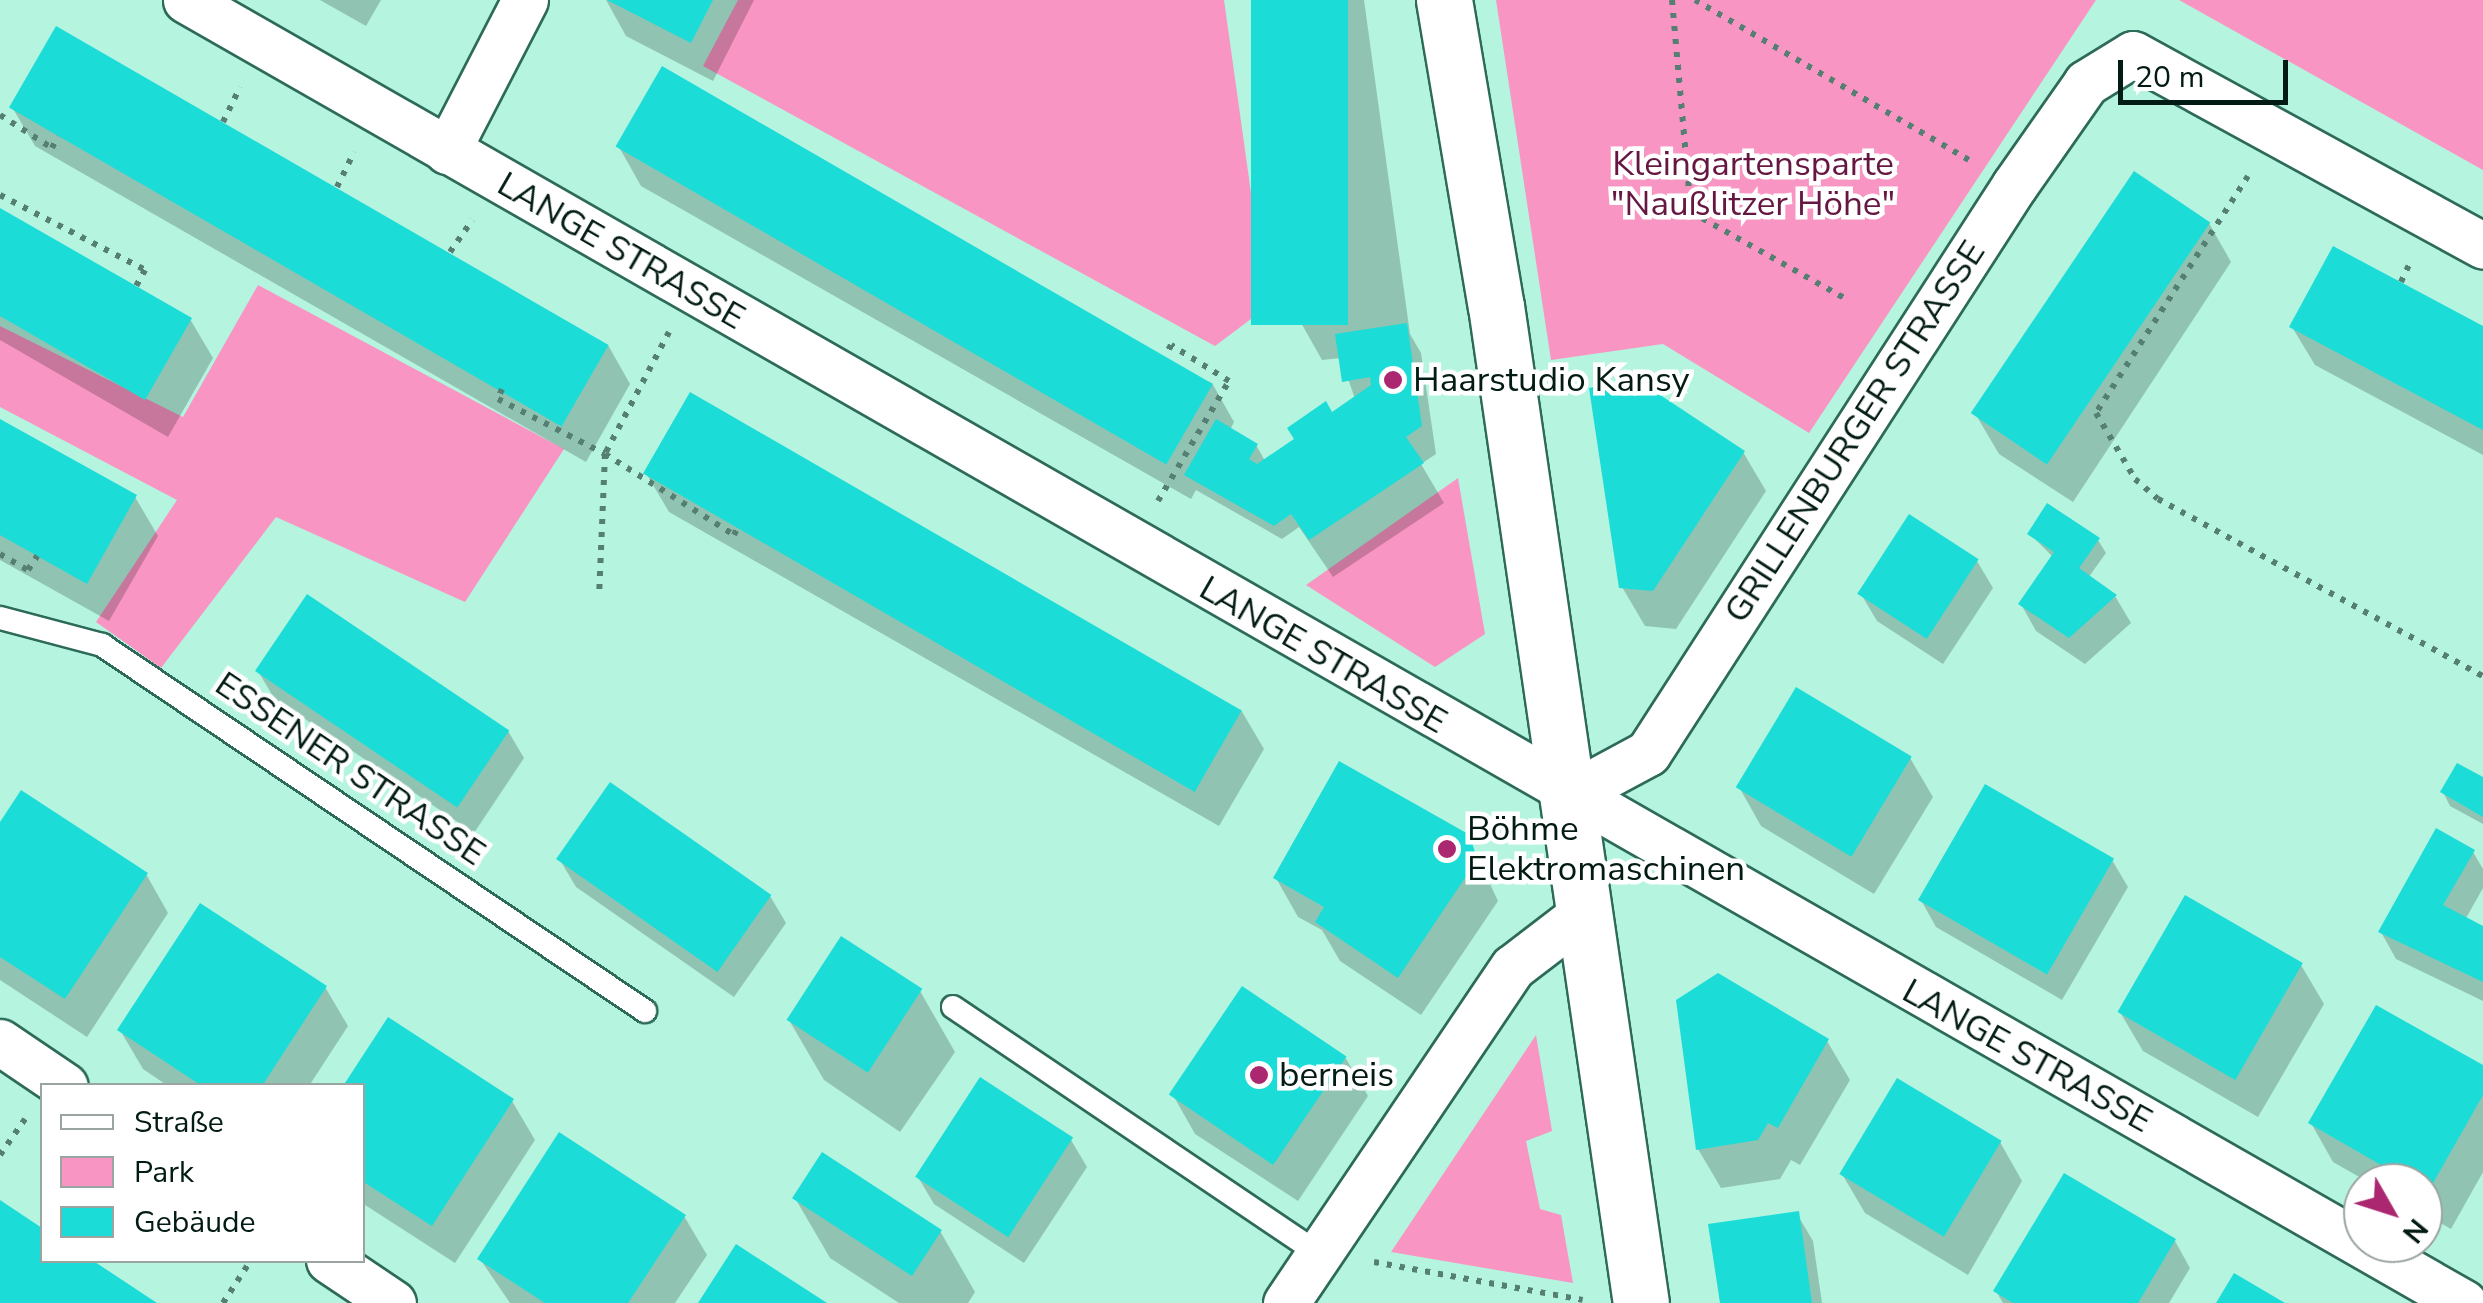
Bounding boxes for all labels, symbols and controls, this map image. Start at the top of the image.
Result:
scale bar [2123,40,2293,102]
text: 20 m [2135,57,2204,98]
park label: Kleingartensparte "Naußlitzer Höhe" [1611,143,1895,225]
street label: LANGE STRASSE [490,163,752,339]
street label: GRILLENBURGER STRASSE [1716,233,1994,631]
place label: Haarstudio Kansy [1413,359,1689,401]
marker: Haarstudio Kansy [1382,369,1404,391]
street label: LANGE STRASSE [1192,567,1454,743]
street label: ESSENER STRASSE [207,663,493,875]
place label: Böhme Elektromaschinen [1467,808,1745,890]
marker: Böhme Elektromaschinen [1436,838,1458,860]
street label: LANGE STRASSE [1895,970,2159,1142]
place label: berneis [1279,1054,1394,1096]
marker: berneis [1248,1064,1270,1086]
legend [40,1083,365,1263]
text: Straße [134,1102,224,1143]
text: Park [134,1152,194,1193]
north arrow [2343,1163,2443,1263]
text: Gebäude [134,1202,255,1243]
text: N [2393,1211,2436,1251]

